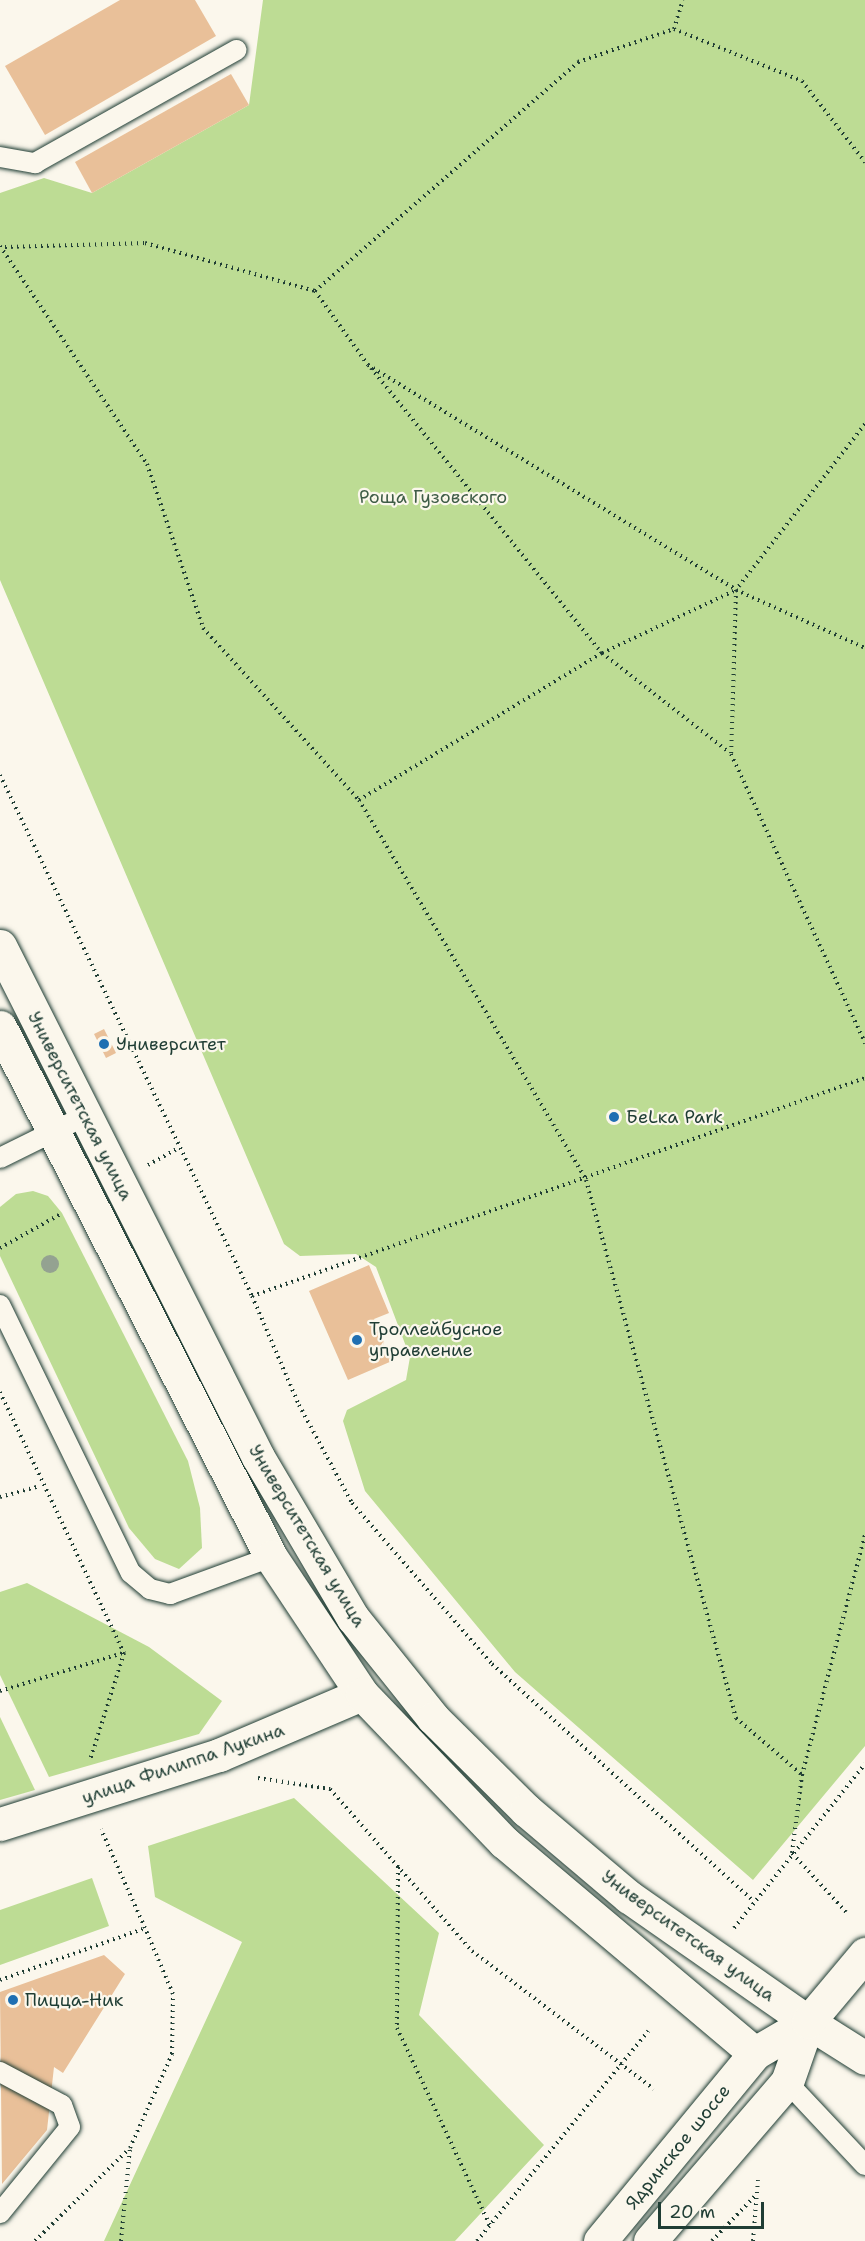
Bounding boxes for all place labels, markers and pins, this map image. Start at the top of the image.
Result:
place label: Университет [116,1033,226,1055]
marker: Университет [97,1037,111,1051]
place label: БeLка Park [626,1106,723,1128]
marker: БeLка Park [607,1110,621,1124]
place label: Троллейбусное управление [369,1319,502,1362]
marker: Троллейбусное управление [350,1333,364,1347]
place label: Пицца-Ник [25,1989,123,2011]
marker: Пицца-Ник [6,1993,20,2007]

